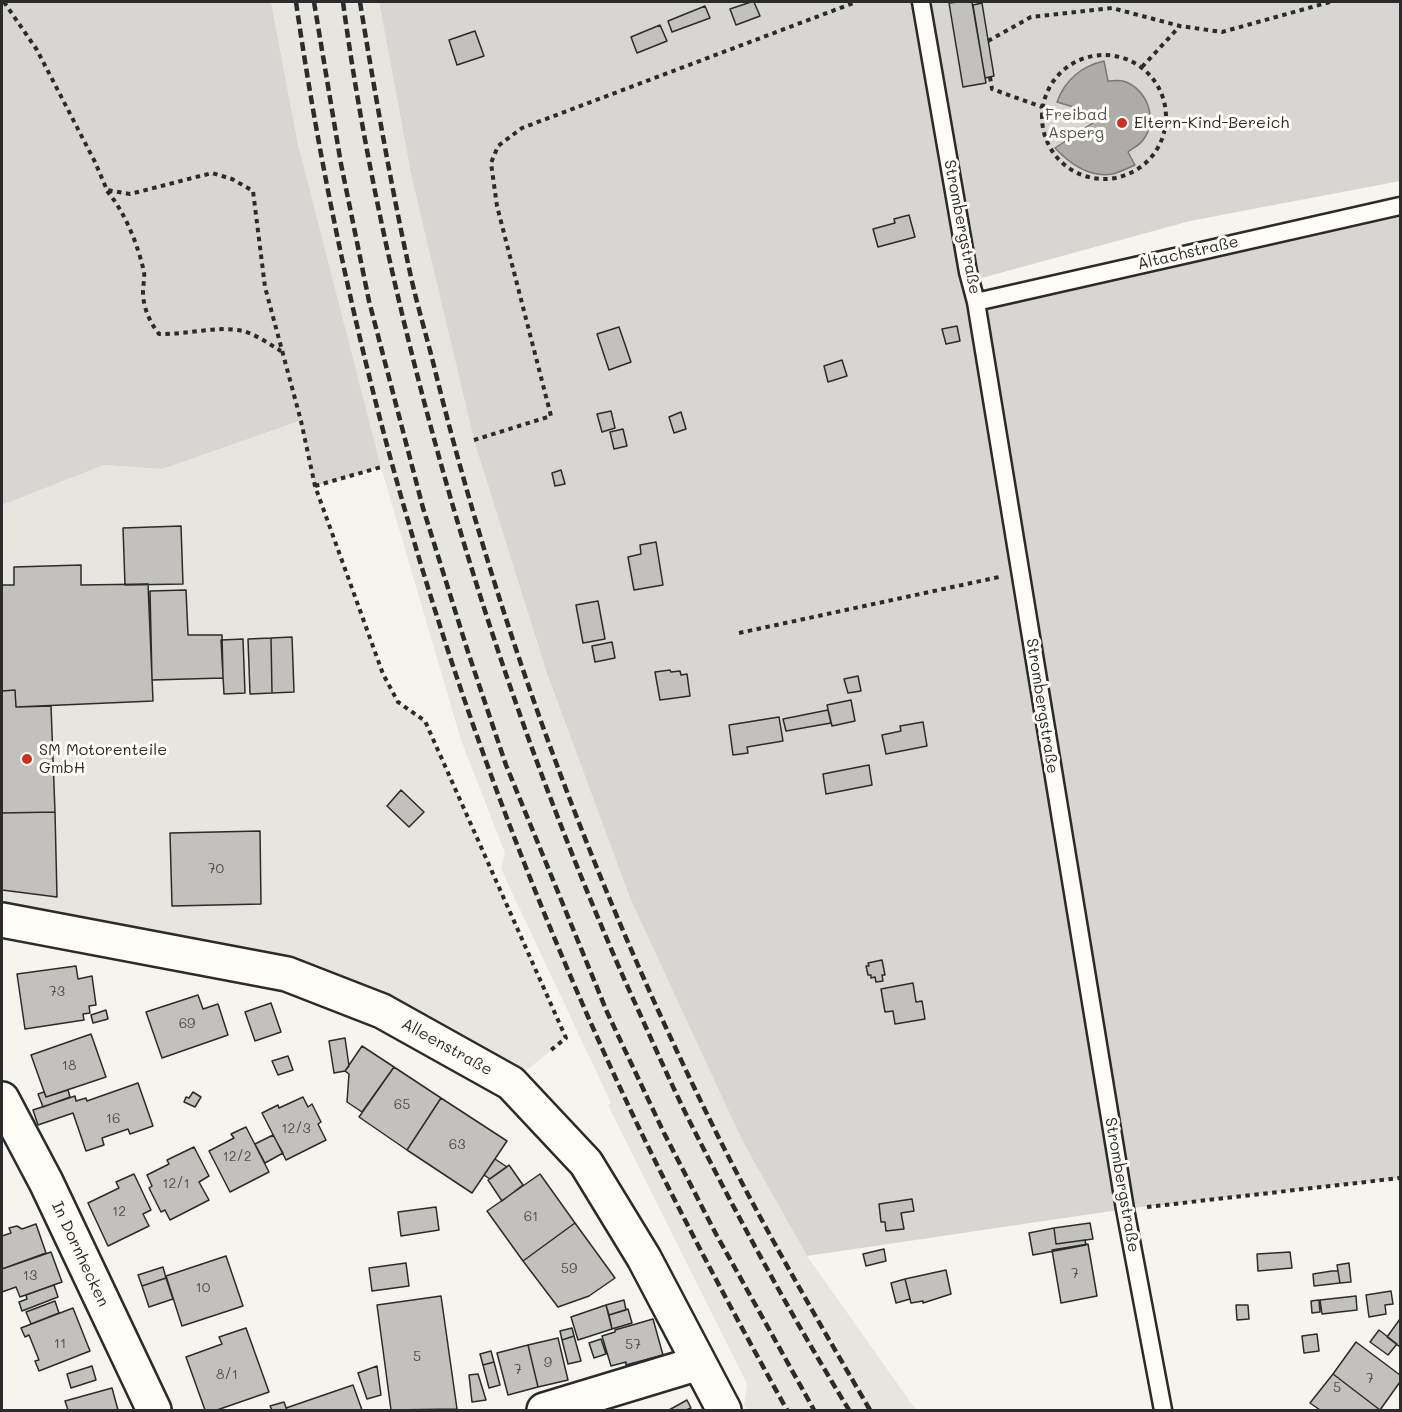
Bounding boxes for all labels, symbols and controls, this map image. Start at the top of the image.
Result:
park label: Freibad Asperg [1045,105,1107,143]
place label: Eltern-Kind-Bereich [1134,113,1289,133]
marker: Eltern-Kind-Bereich [1115,116,1129,130]
street label: Strombergstraße [940,158,984,296]
street label: Altachstraße [1135,232,1241,274]
street label: Strombergstraße [1022,637,1062,775]
place label: SM Motorenteile GmbH [39,740,167,778]
marker: SM Motorenteile GmbH [20,752,34,766]
house number: 70 [208,861,224,877]
house number: 73 [49,984,65,1000]
street label: Alleenstraße [398,1014,496,1080]
house number: 69 [179,1016,195,1032]
house number: 18 [62,1058,76,1074]
house number: 65 [394,1097,410,1113]
house number: 16 [106,1111,120,1127]
street label: Strombergstraße [1101,1116,1143,1254]
house number: 12/3 [281,1121,311,1137]
house number: 63 [449,1137,465,1153]
house number: 12/2 [222,1149,252,1165]
house number: 12/1 [162,1176,190,1192]
street label: In Dornhecken [47,1198,113,1310]
house number: 12 [112,1204,126,1220]
house number: 61 [524,1209,538,1225]
house number: 59 [561,1261,577,1277]
house number: 7 [1071,1266,1079,1282]
house number: 13 [23,1268,37,1284]
house number: 10 [196,1280,210,1296]
house number: 11 [54,1336,66,1352]
house number: 57 [625,1337,641,1353]
house number: 5 [413,1349,421,1365]
house number: 9 [544,1355,552,1371]
house number: 7 [514,1362,522,1378]
house number: 8/1 [216,1367,238,1383]
house number: 7 [1366,1371,1374,1387]
house number: 5 [1333,1380,1341,1396]

